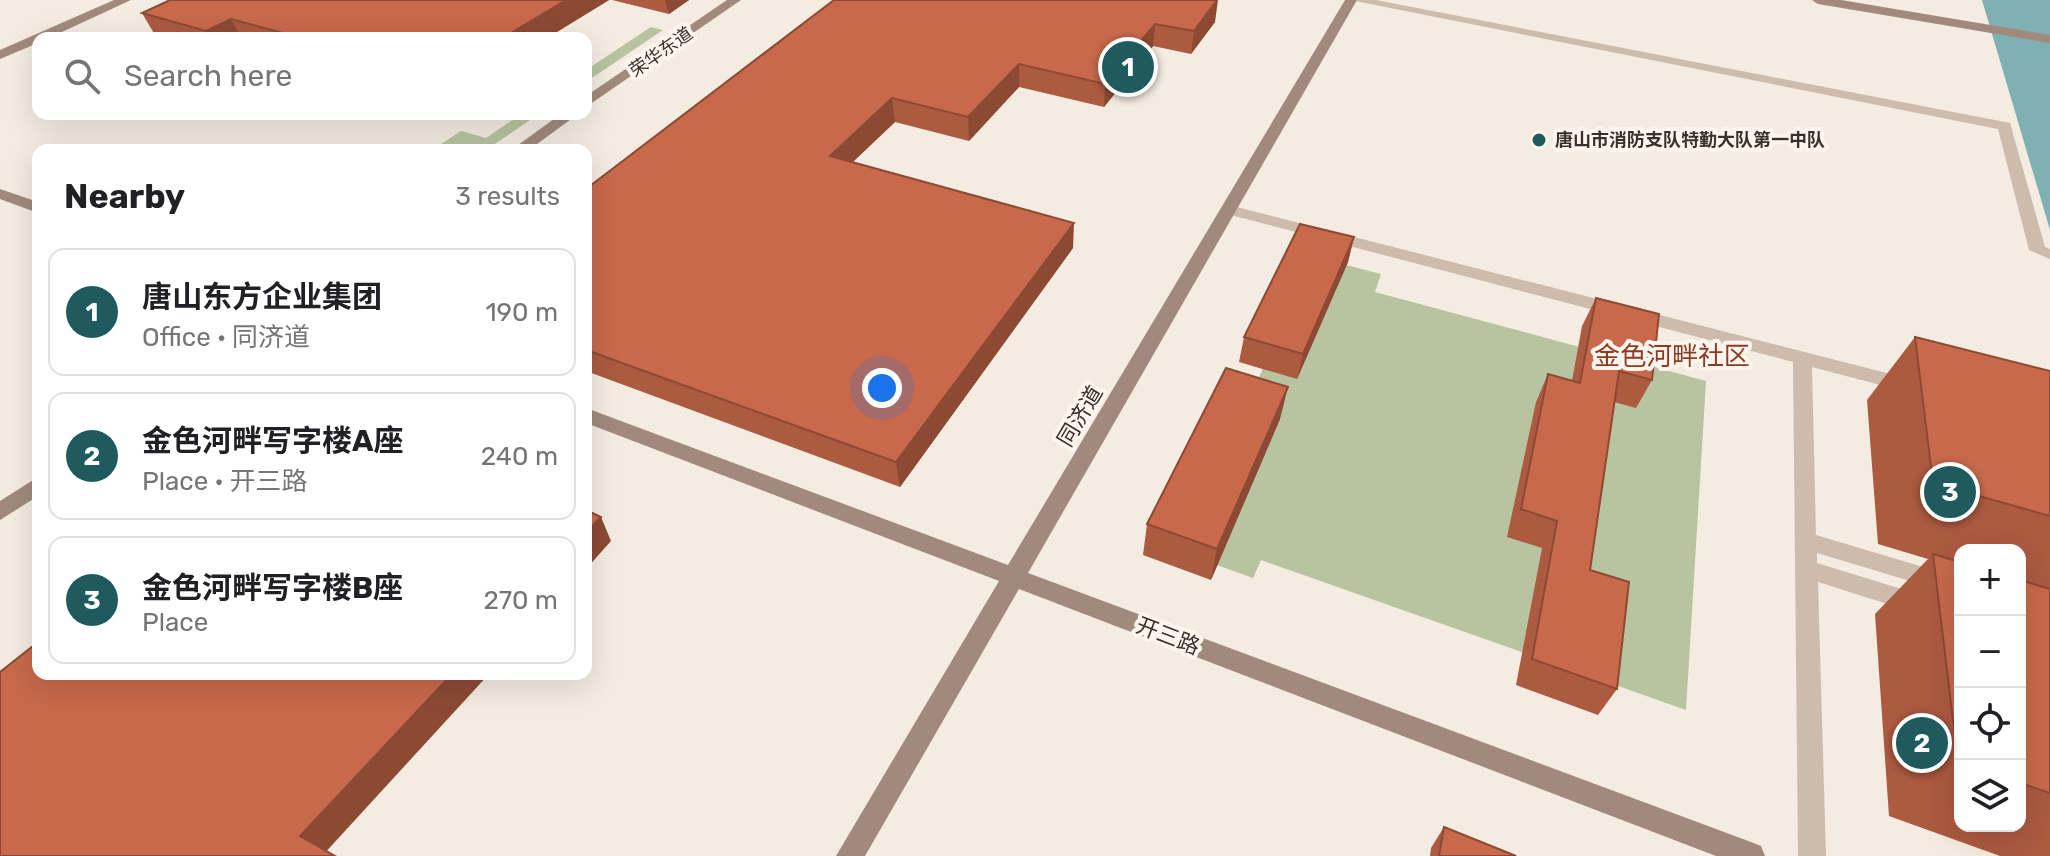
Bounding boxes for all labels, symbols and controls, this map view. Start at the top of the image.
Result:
street label: 荣华东道 [625,22,697,82]
search box [32,32,592,120]
pin: 1 [1102,37,1154,97]
icon: search [60,54,104,98]
text: Search here [124,58,292,94]
place label: 唐山市消防支队特勤大队第一中队 [1555,129,1825,151]
marker: 唐山市消防支队特勤大队第一中队 [1530,131,1548,149]
text: Nearby [64,176,185,217]
text: 3 results [455,181,560,212]
text: 唐山东方企业集团 [142,279,382,315]
text: 1 [86,297,98,328]
text: 190 m [485,297,558,328]
text: Office · 同济道 [142,322,310,353]
district label: 金色河畔社区 [1594,341,1750,372]
your location [862,368,902,408]
street label: 同济道 [1051,381,1109,451]
text: 金色河畔写字楼A座 [142,423,403,459]
text: 2 [84,441,100,472]
text: 240 m [481,441,558,472]
pin: 3 [1924,462,1976,522]
text: Place · 开三路 [142,466,308,497]
map controls [1954,544,2026,832]
button: + [1954,544,2026,616]
text: 金色河畔写字楼B座 [142,570,403,606]
text: 3 [83,585,101,616]
text: 270 m [483,585,558,616]
text: Place [142,607,208,638]
street label: 开三路 [1132,612,1204,660]
button: − [1954,616,2026,688]
button: locate [1954,688,2026,760]
pin: 2 [1896,713,1948,773]
button: layers [1954,760,2026,832]

